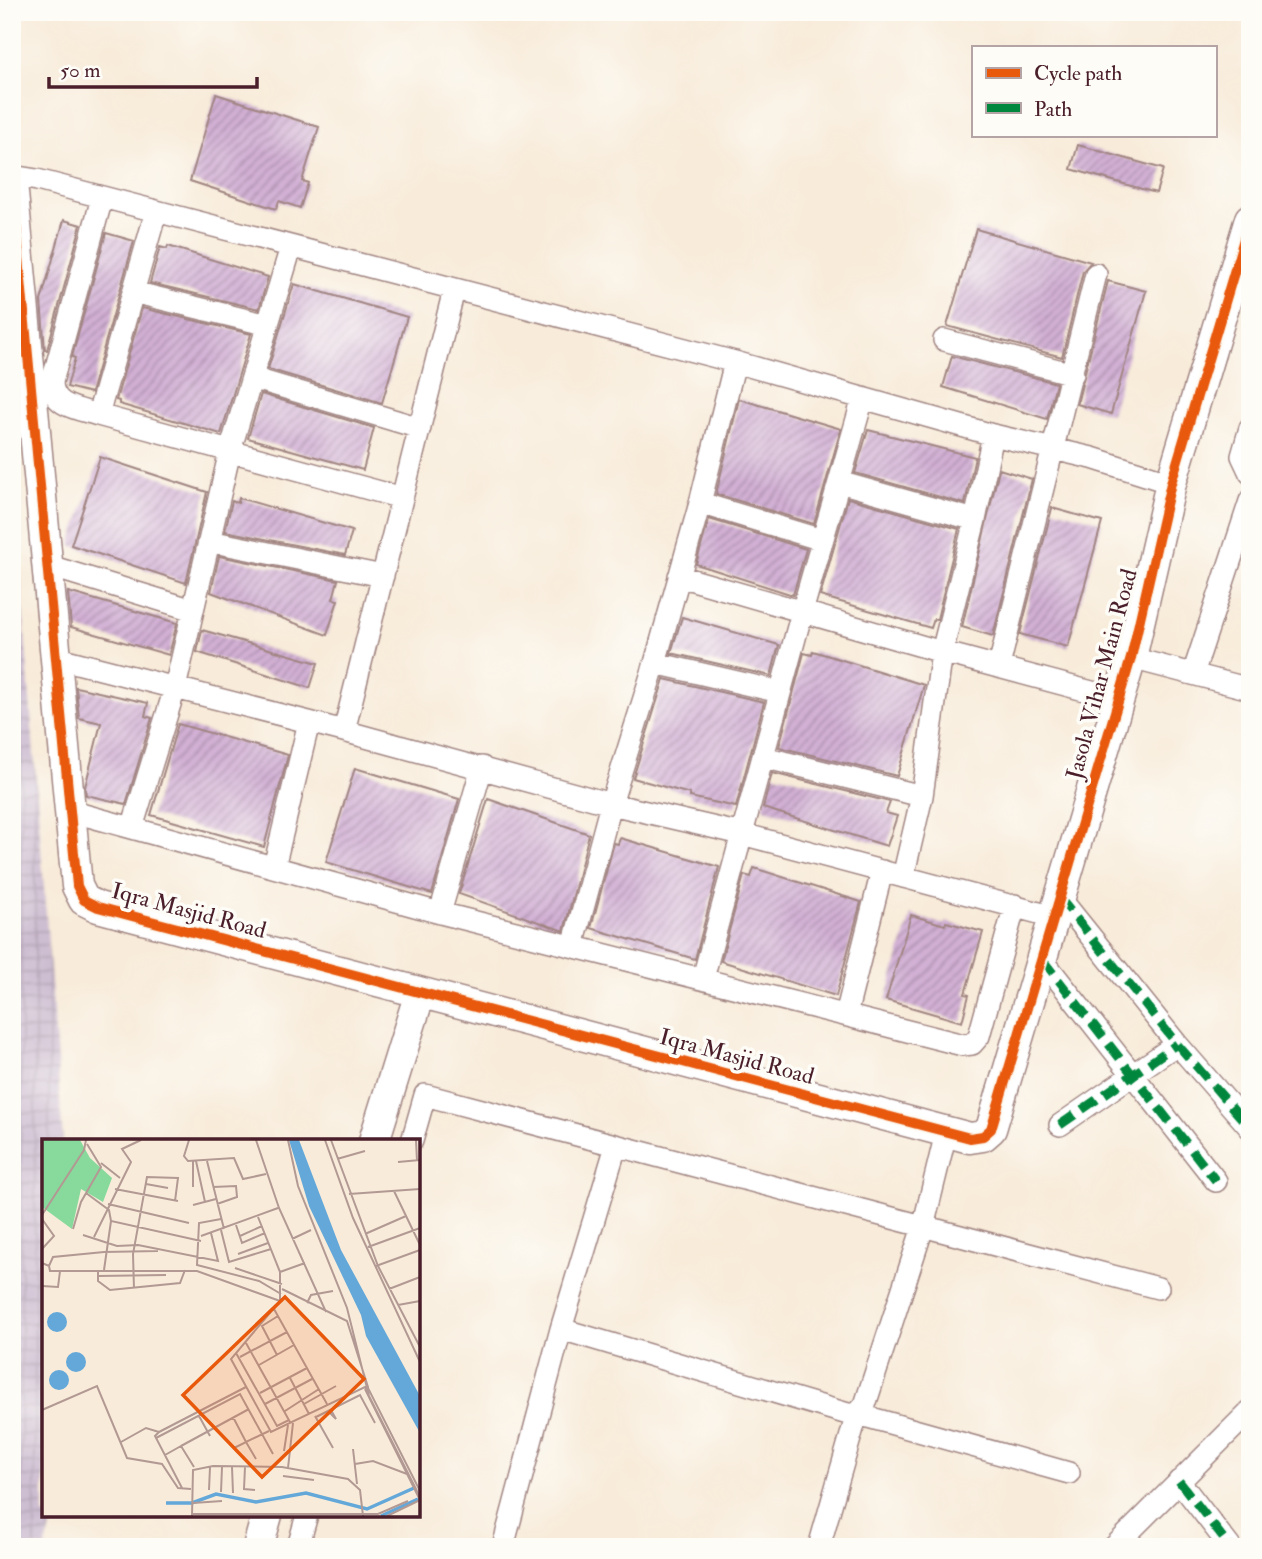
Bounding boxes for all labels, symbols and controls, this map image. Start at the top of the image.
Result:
scale bar [49,46,257,90]
legend [972,46,1216,136]
text: 50 m [60,57,101,84]
text: Cycle path [1034,60,1122,87]
text: Path [1034,96,1072,123]
street label: Jasola Vihar Main Road [1059,566,1144,784]
street label: Iqra Masjid Road [108,876,269,945]
street label: Iqra Masjid Road [656,1022,817,1091]
inset map [42,1139,420,1517]

